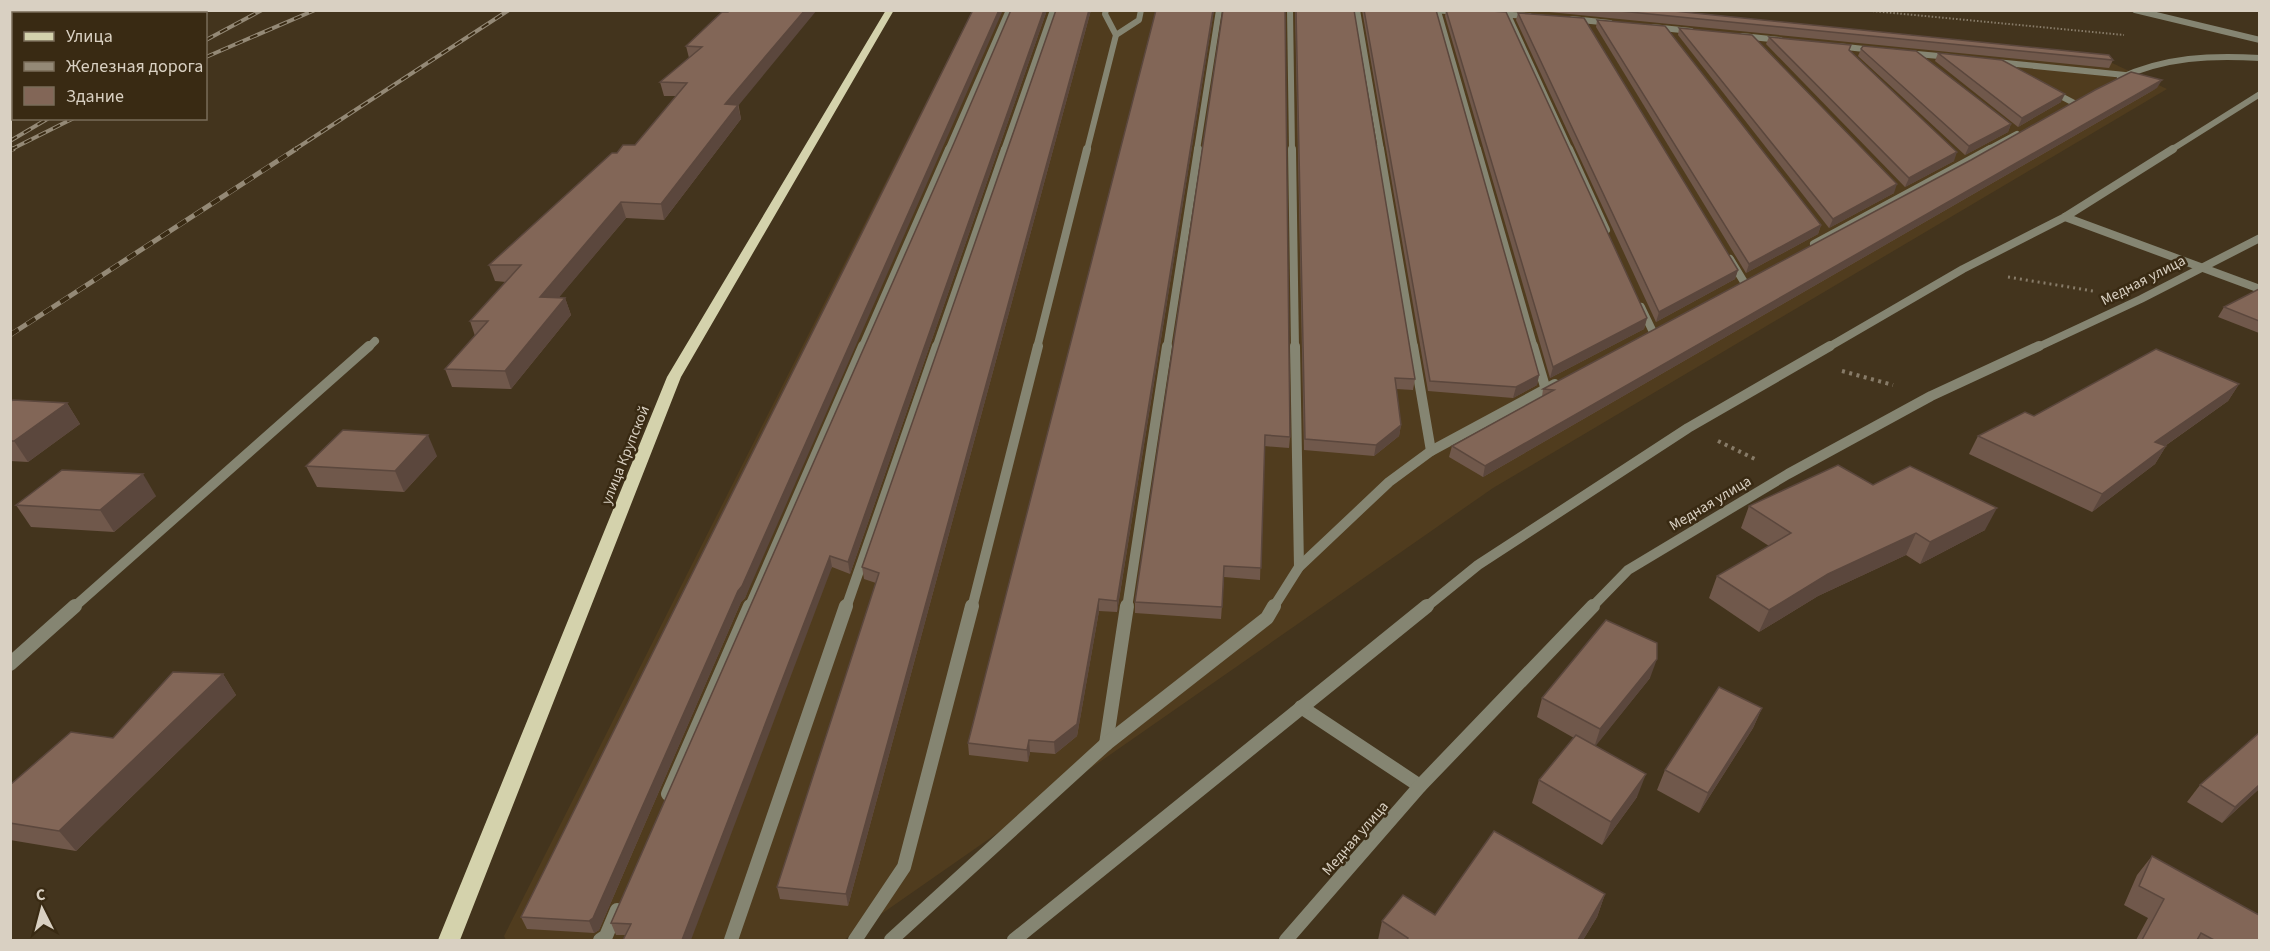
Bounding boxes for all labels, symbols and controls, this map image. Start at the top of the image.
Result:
legend [12,12,207,120]
text: Улица [66,24,113,49]
text: Железная дорога [66,54,203,79]
text: Здание [66,84,124,109]
street label: Медная улица [2097,250,2189,311]
street label: улица Крупской [596,402,655,508]
street label: Медная улица [1665,471,1755,536]
street label: Медная улица [1317,797,1394,880]
north arrow [12,879,72,939]
text: С [35,884,46,907]

